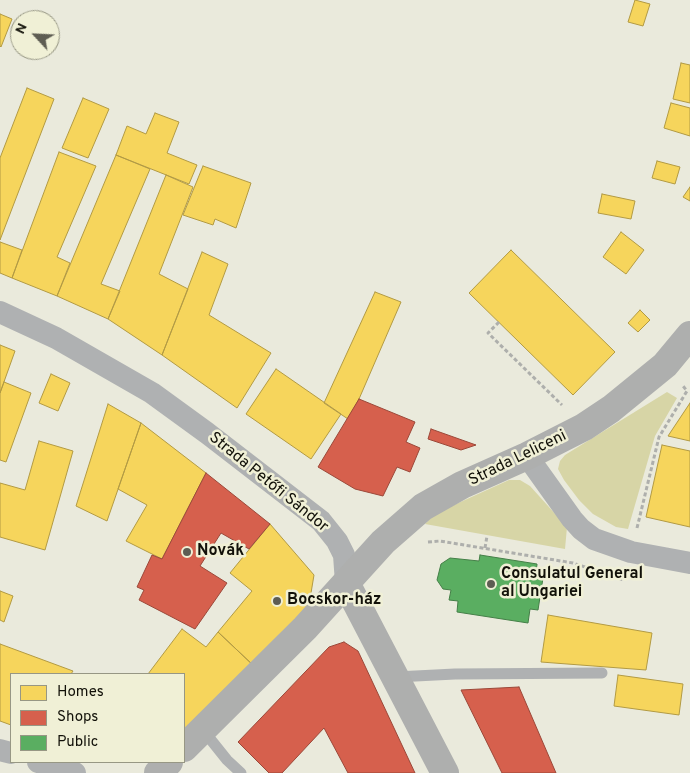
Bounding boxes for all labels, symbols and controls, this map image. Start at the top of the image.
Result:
north arrow [10,10,60,60]
text: N [12,21,32,37]
street label: Strada Leliceni [466,427,570,491]
street label: Strada Petőfi Sándor [204,429,332,537]
place label: Novák [197,542,244,562]
marker: Novák [181,546,193,558]
place label: Consulatul General al Ungariei [501,565,643,603]
marker: Consulatul General al Ungariei [485,578,497,590]
place label: Bocskor-ház [287,591,382,611]
marker: Bocskor-ház [271,595,283,607]
legend [10,673,185,763]
text: Homes [57,683,104,702]
text: Shops [57,708,98,727]
text: Public [57,733,98,752]

